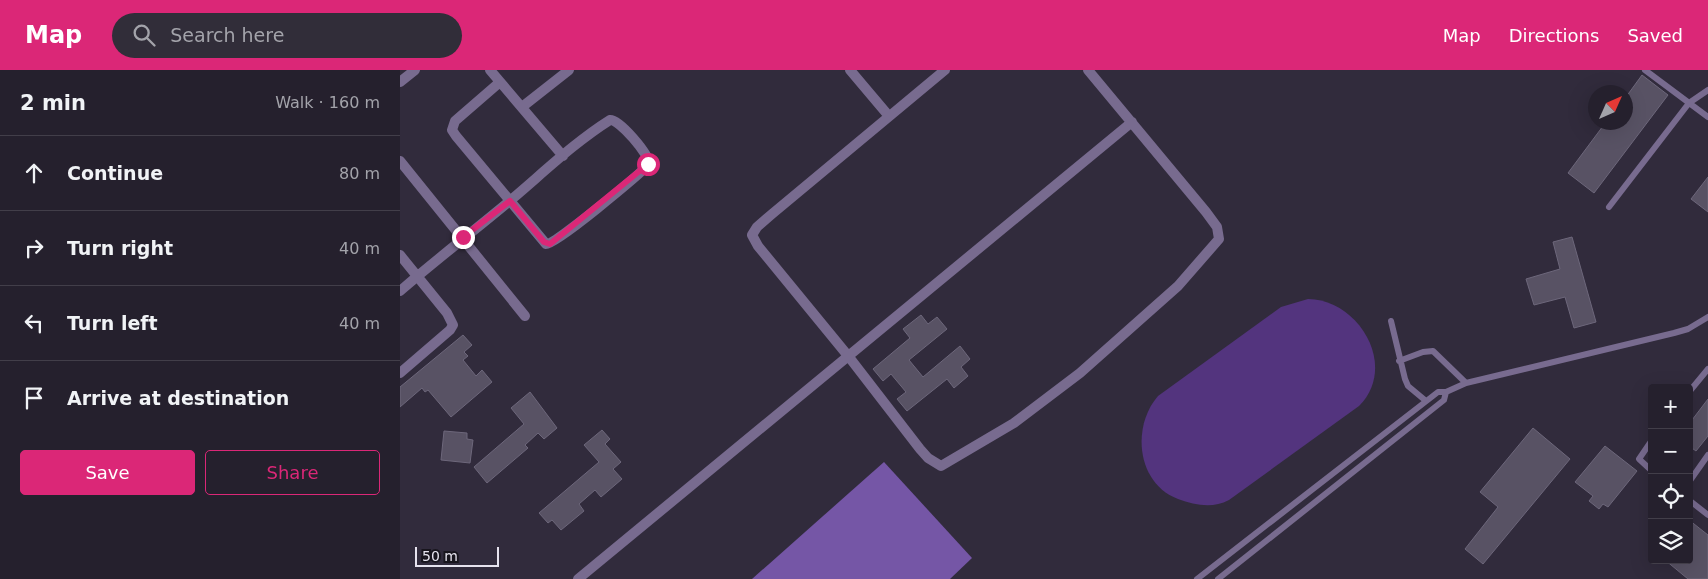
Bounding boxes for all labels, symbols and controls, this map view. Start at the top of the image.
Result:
search box [112,13,462,58]
text: Map [25,21,82,49]
icon: search [130,21,158,49]
text: Search here [170,24,284,46]
text: Map [1443,25,1481,46]
text: Directions [1509,25,1599,46]
text: Saved [1627,25,1683,46]
north arrow [1588,85,1633,130]
text: 2 min [20,91,86,115]
text: Walk · 160 m [275,93,380,112]
route start [637,153,660,176]
icon: ahead [20,159,48,187]
text: Continue [67,162,163,184]
text: 80 m [339,164,380,183]
route end [452,226,475,249]
icon: right [20,234,48,262]
text: Turn right [67,237,173,259]
text: 40 m [339,239,380,258]
icon: left [20,309,48,337]
text: Turn left [67,312,158,334]
text: 40 m [339,314,380,333]
icon: arrive [20,384,48,412]
map controls [1648,384,1693,564]
button: + [1648,384,1693,429]
text: Arrive at destination [67,387,289,409]
button: − [1648,429,1693,474]
button: Save [20,450,195,495]
button: Share [205,450,380,495]
button: locate [1648,474,1693,519]
button: layers [1648,519,1693,564]
scale bar [415,544,499,567]
text: 50 m [422,548,458,564]

